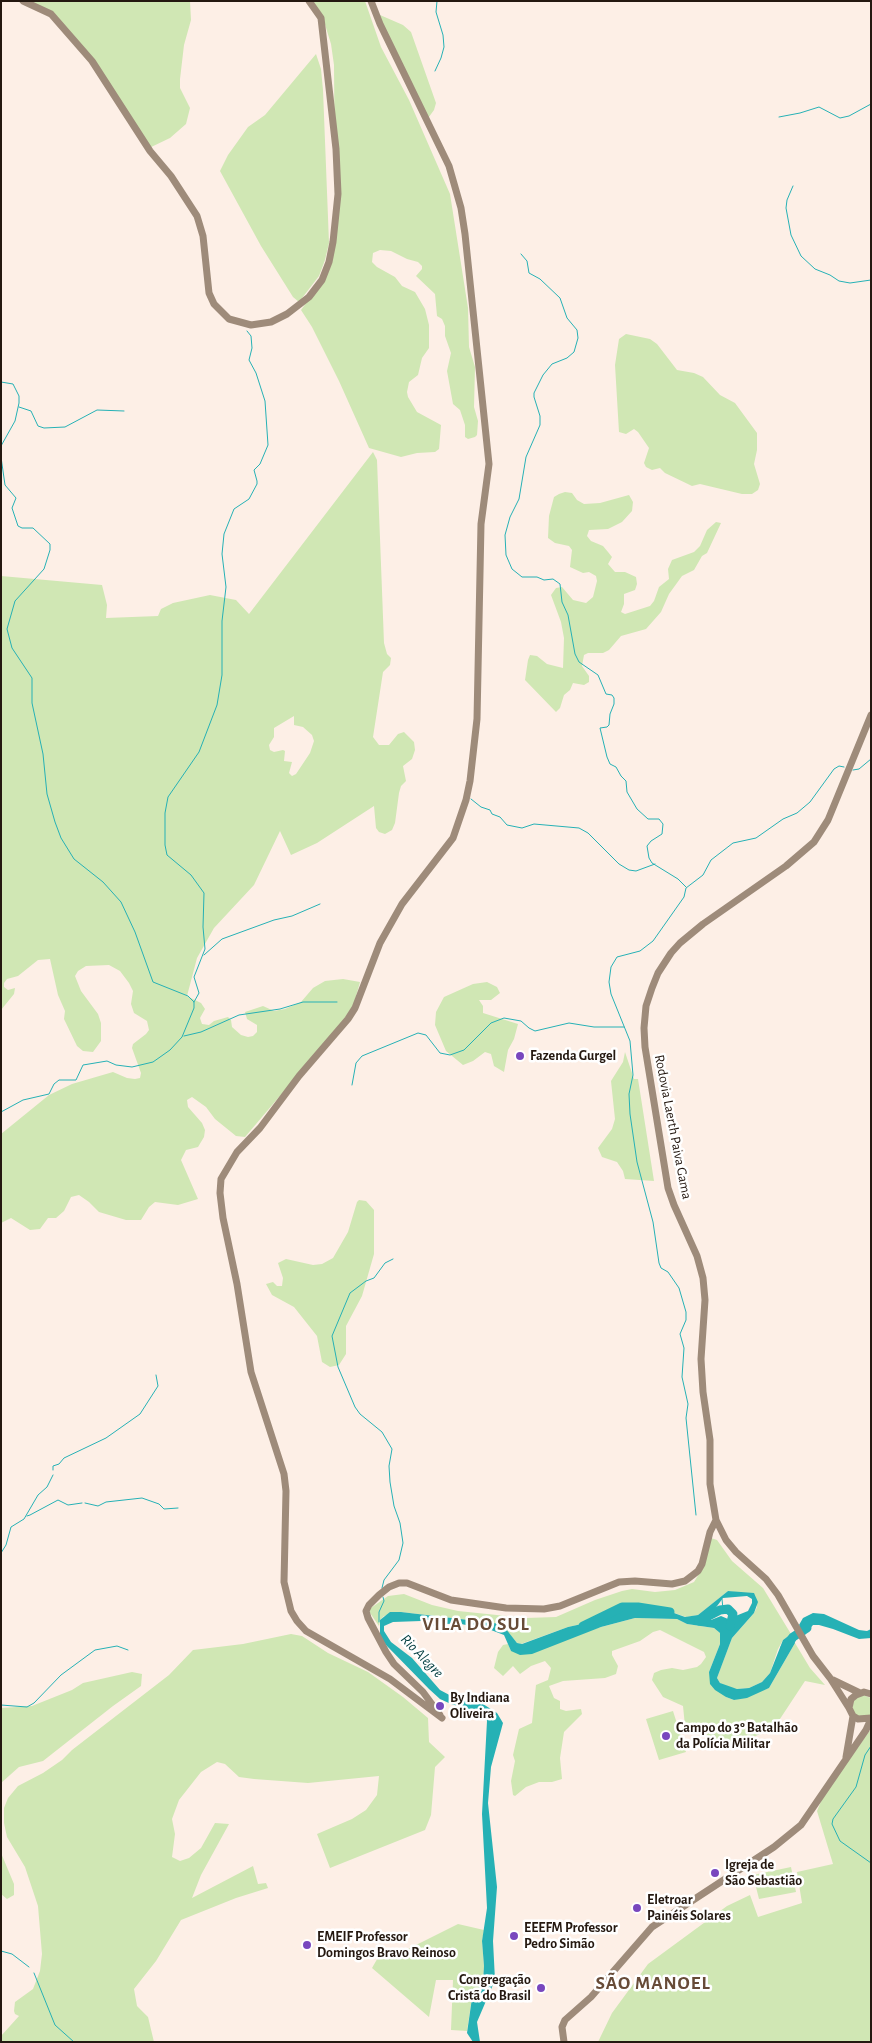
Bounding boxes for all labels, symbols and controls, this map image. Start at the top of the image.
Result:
place label: Fazenda Gurgel [530,1048,616,1064]
marker: Fazenda Gurgel [514,1050,526,1062]
street label: Rodovia Laerth Paiva Gama [651,1053,695,1201]
district label: VILA DO SUL [421,1613,531,1635]
water label: Rio Alegre [397,1630,447,1682]
place label: By Indiana Oliveira [450,1690,510,1722]
marker: By Indiana Oliveira [434,1700,446,1712]
place label: Campo do 3º Batalhão da Polícia Militar [676,1720,798,1752]
marker: Campo do 3º Batalhão da Polícia Militar [660,1730,672,1742]
place label: Igreja de São Sebastião [725,1857,802,1890]
marker: Igreja de São Sebastião [709,1867,721,1879]
place label: Eletroar Painéis Solares [647,1892,731,1924]
marker: Eletroar Painéis Solares [631,1902,643,1914]
place label: EEEFM Professor Pedro Simão [524,1920,618,1952]
place label: EMEIF Professor Domingos Bravo Reinoso [317,1929,456,1961]
marker: EEEFM Professor Pedro Simão [508,1930,520,1942]
marker: EMEIF Professor Domingos Bravo Reinoso [301,1939,313,1951]
place label: Congregação Cristã do Brasil [448,1972,531,2004]
district label: SÃO MANOEL [594,1972,712,1994]
marker: Congregação Cristã do Brasil [535,1982,547,1994]

